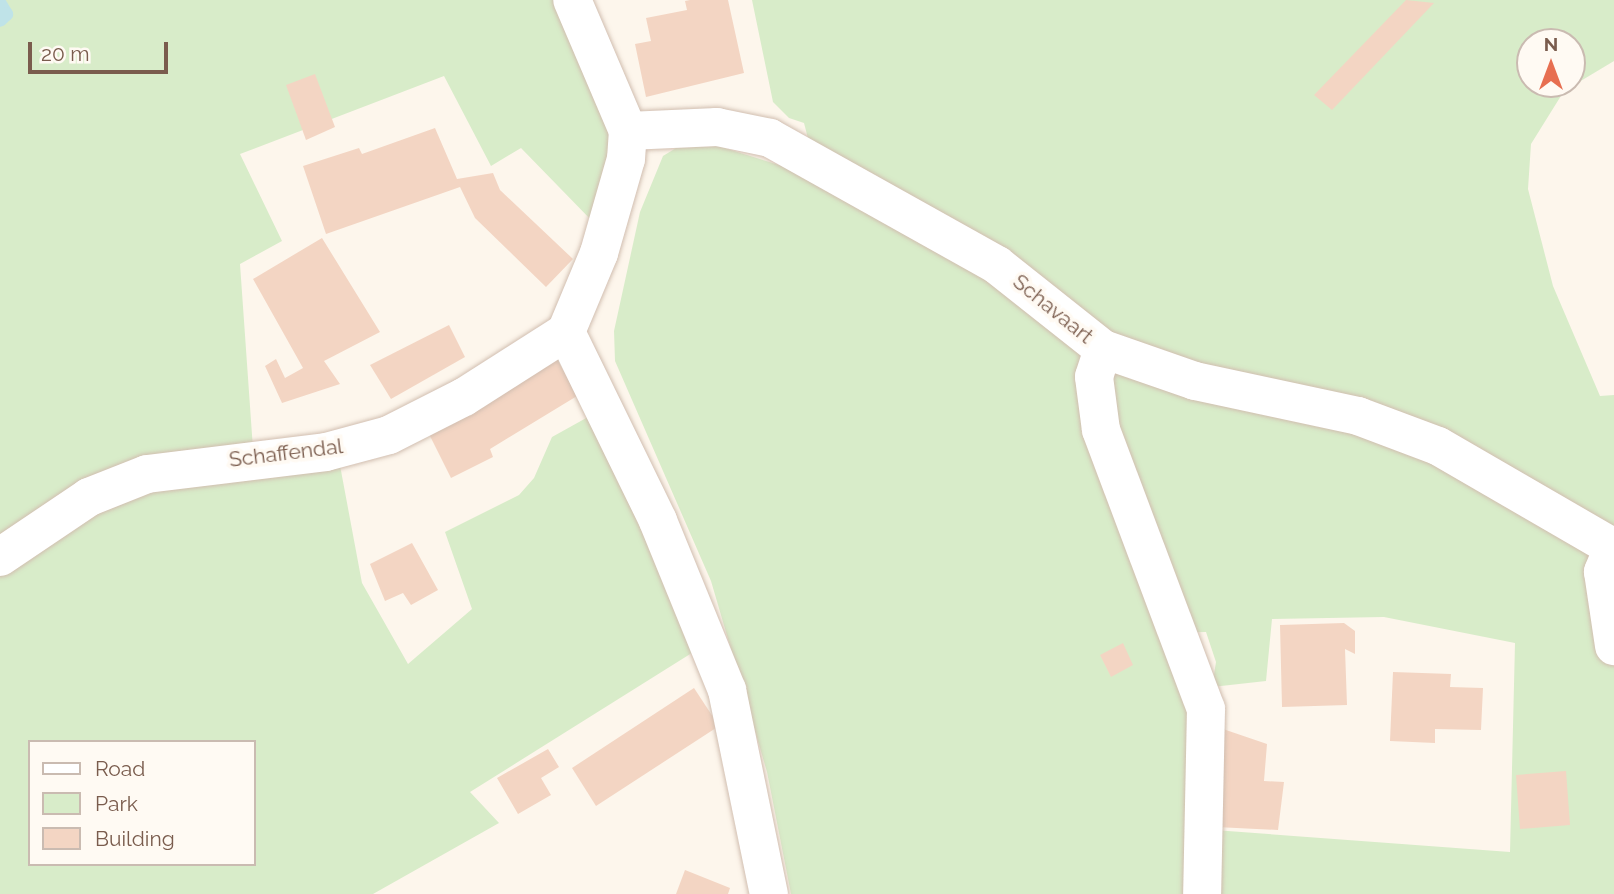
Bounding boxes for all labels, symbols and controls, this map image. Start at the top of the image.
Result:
scale bar [32,28,172,72]
north arrow [1516,28,1586,98]
text: N [1544,33,1558,55]
text: 20 m [41,41,89,66]
street label: Schavaart [1008,269,1098,349]
street label: Schaffendal [228,434,344,472]
legend [28,740,256,866]
text: Road [95,756,145,781]
text: Park [95,791,138,816]
text: Building [95,826,175,851]

